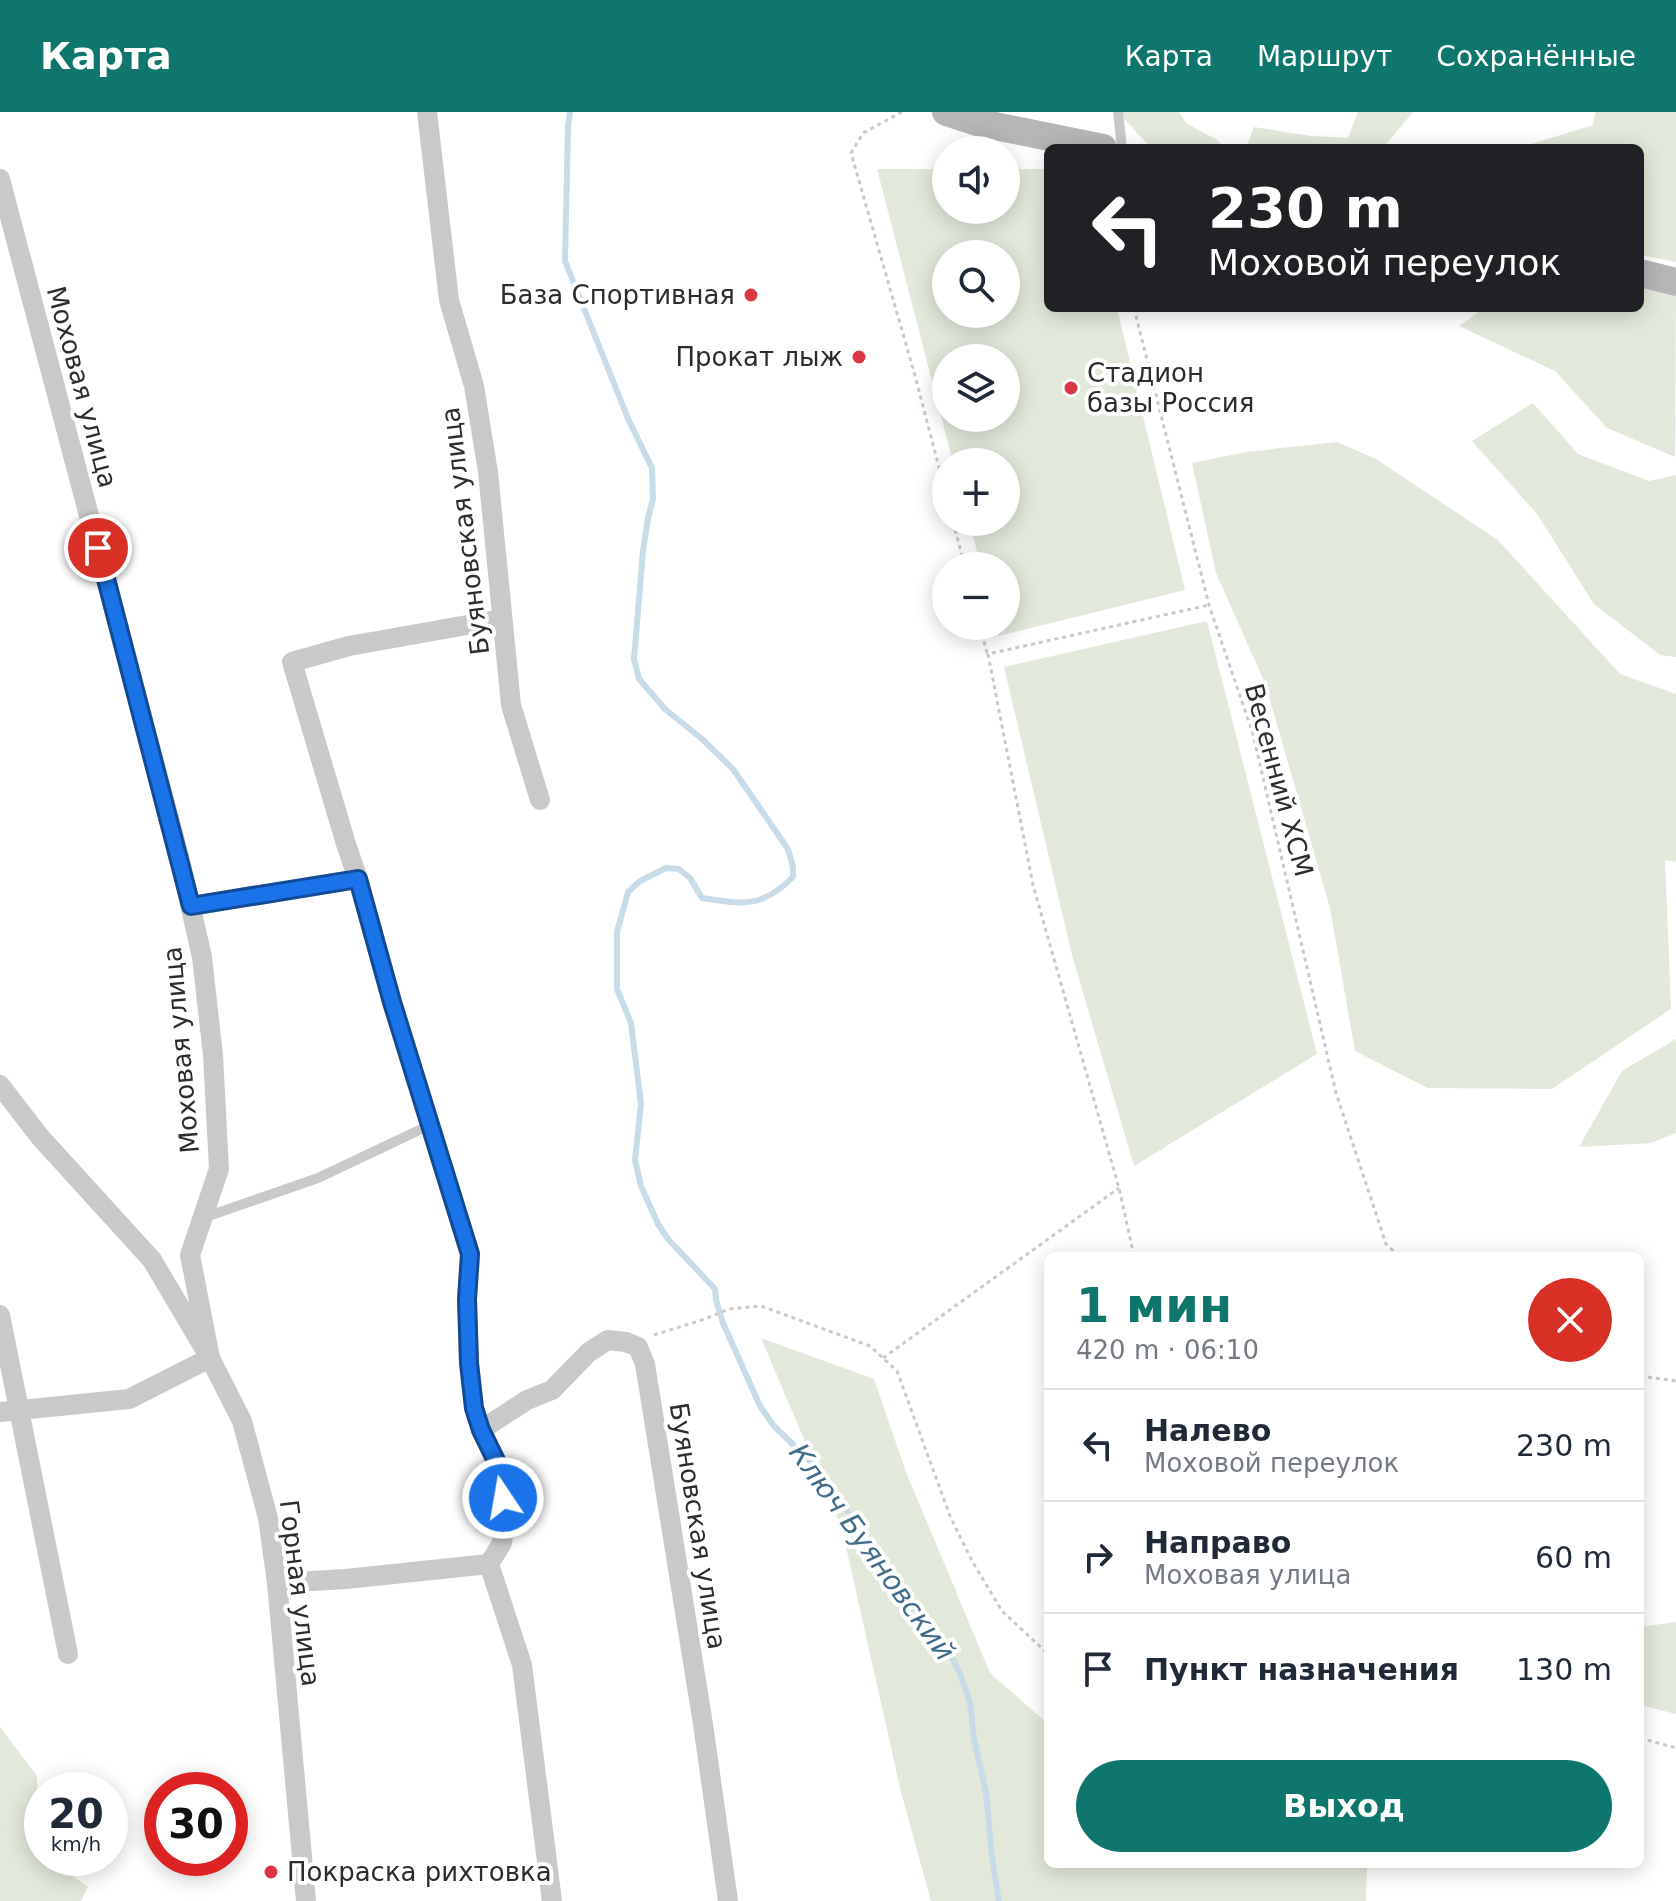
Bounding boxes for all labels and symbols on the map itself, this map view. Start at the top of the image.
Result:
place label: База Спортивная [500,280,735,310]
street label: Моховая улица [41,283,123,491]
marker: База Спортивная [742,286,760,304]
place label: Прокат лыж [675,342,843,372]
marker: Прокат лыж [850,348,868,366]
place label: Стадион базы Россия [1087,358,1254,418]
marker: Стадион базы Россия [1062,379,1080,397]
street label: Буяновская улица [435,405,495,657]
pin [64,514,132,582]
street label: Весенний ХСМ [1239,680,1319,880]
street label: Моховая улица [157,945,205,1155]
street label: Буяновская улица [664,1400,732,1652]
water label: Ключ Буяновский [782,1437,962,1667]
position arrow [461,1456,545,1540]
street label: Горная улица [274,1498,326,1688]
speed limit sign: 30 [144,1772,248,1876]
place label: Покраска рихтовка [287,1857,552,1887]
marker: Покраска рихтовка [262,1863,280,1881]

